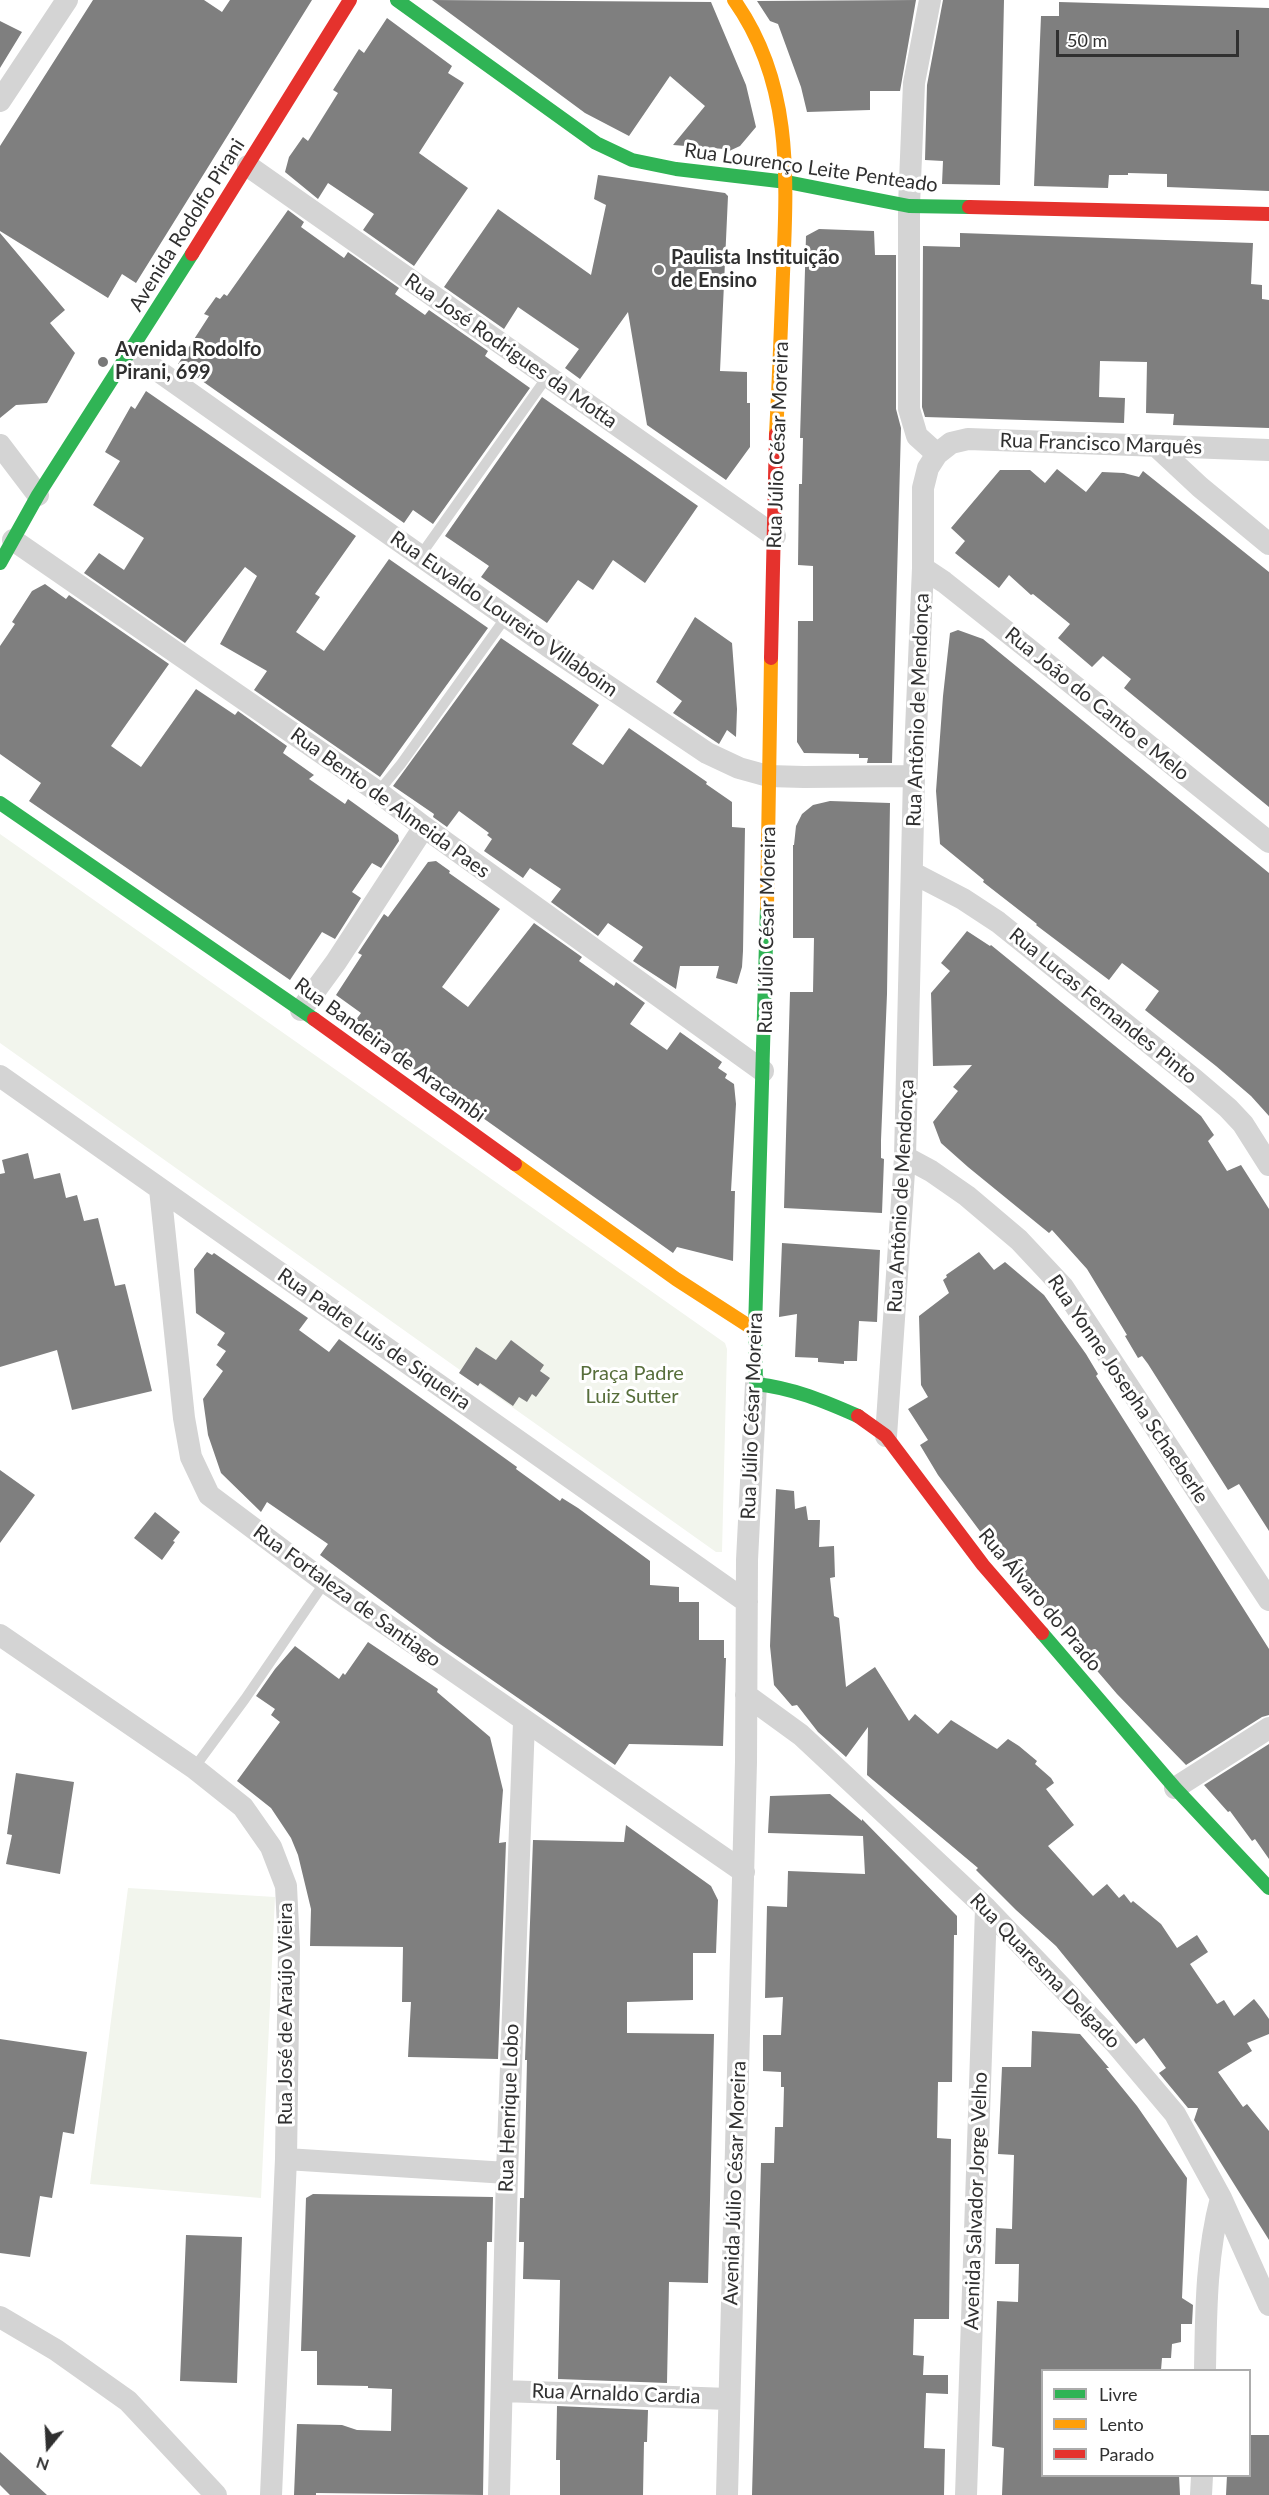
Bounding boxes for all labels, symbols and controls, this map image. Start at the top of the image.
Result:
scale bar [1059,18,1242,56]
text: 50 m [1067,29,1107,51]
street label: Avenida Rodolfo Pirani [124,134,250,316]
street label: Rua Lourenço Leite Penteado [683,138,939,198]
place label: Paulista Instituição de Ensino [671,246,840,293]
marker: Paulista Instituição de Ensino [652,263,666,277]
street label: Rua José Rodrigues da Motta [400,268,622,434]
place label: Avenida Rodolfo Pirani, 699 [115,338,262,385]
street label: Rua Júlio César Moreira [762,341,794,549]
marker: Avenida Rodolfo Pirani, 699 [96,355,110,369]
street label: Rua Francisco Marquês [999,428,1203,460]
street label: Rua Euvaldo Loureiro Villaboim [386,526,622,702]
street label: Rua Antônio de Mendonça [902,593,934,827]
street label: Rua João do Canto e Melo [1000,622,1194,786]
street label: Rua Bento de Almeida Paes [286,723,494,883]
street label: Rua Júlio César Moreira [753,826,781,1034]
street label: Rua Lucas Fernandes Pinto [1004,923,1202,1089]
street label: Rua Bandeira de Aracambi [290,973,490,1127]
street label: Rua Antônio de Mendonça [883,1079,919,1313]
street label: Rua Padre Luis de Siqueira [273,1263,475,1415]
street label: Rua Yonne Josepha Schaeberle [1042,1270,1214,1508]
street label: Rua Júlio César Moreira [736,1312,768,1520]
park label: Praça Padre Luiz Sutter [580,1362,684,1409]
street label: Rua Fortaleza de Santiago [248,1520,446,1672]
street label: Rua Álvaro do Prado [973,1524,1107,1676]
street label: Rua Quaresma Delgado [965,1889,1125,2053]
street label: Rua José de Araújo Vieira [274,1903,298,2125]
street label: Rua Henrique Lobo [494,2023,524,2193]
street label: Avenida Júlio César Moreira [719,2060,751,2306]
street label: Avenida Salvador Jorge Velho [960,2072,992,2330]
legend [1041,2369,1251,2477]
street label: Rua Arnaldo Cardia [531,2379,701,2409]
text: Livre [1099,2383,1138,2405]
text: Lento [1099,2413,1144,2435]
north arrow [18,2417,78,2477]
text: Parado [1099,2443,1154,2465]
text: N [33,2454,51,2476]

